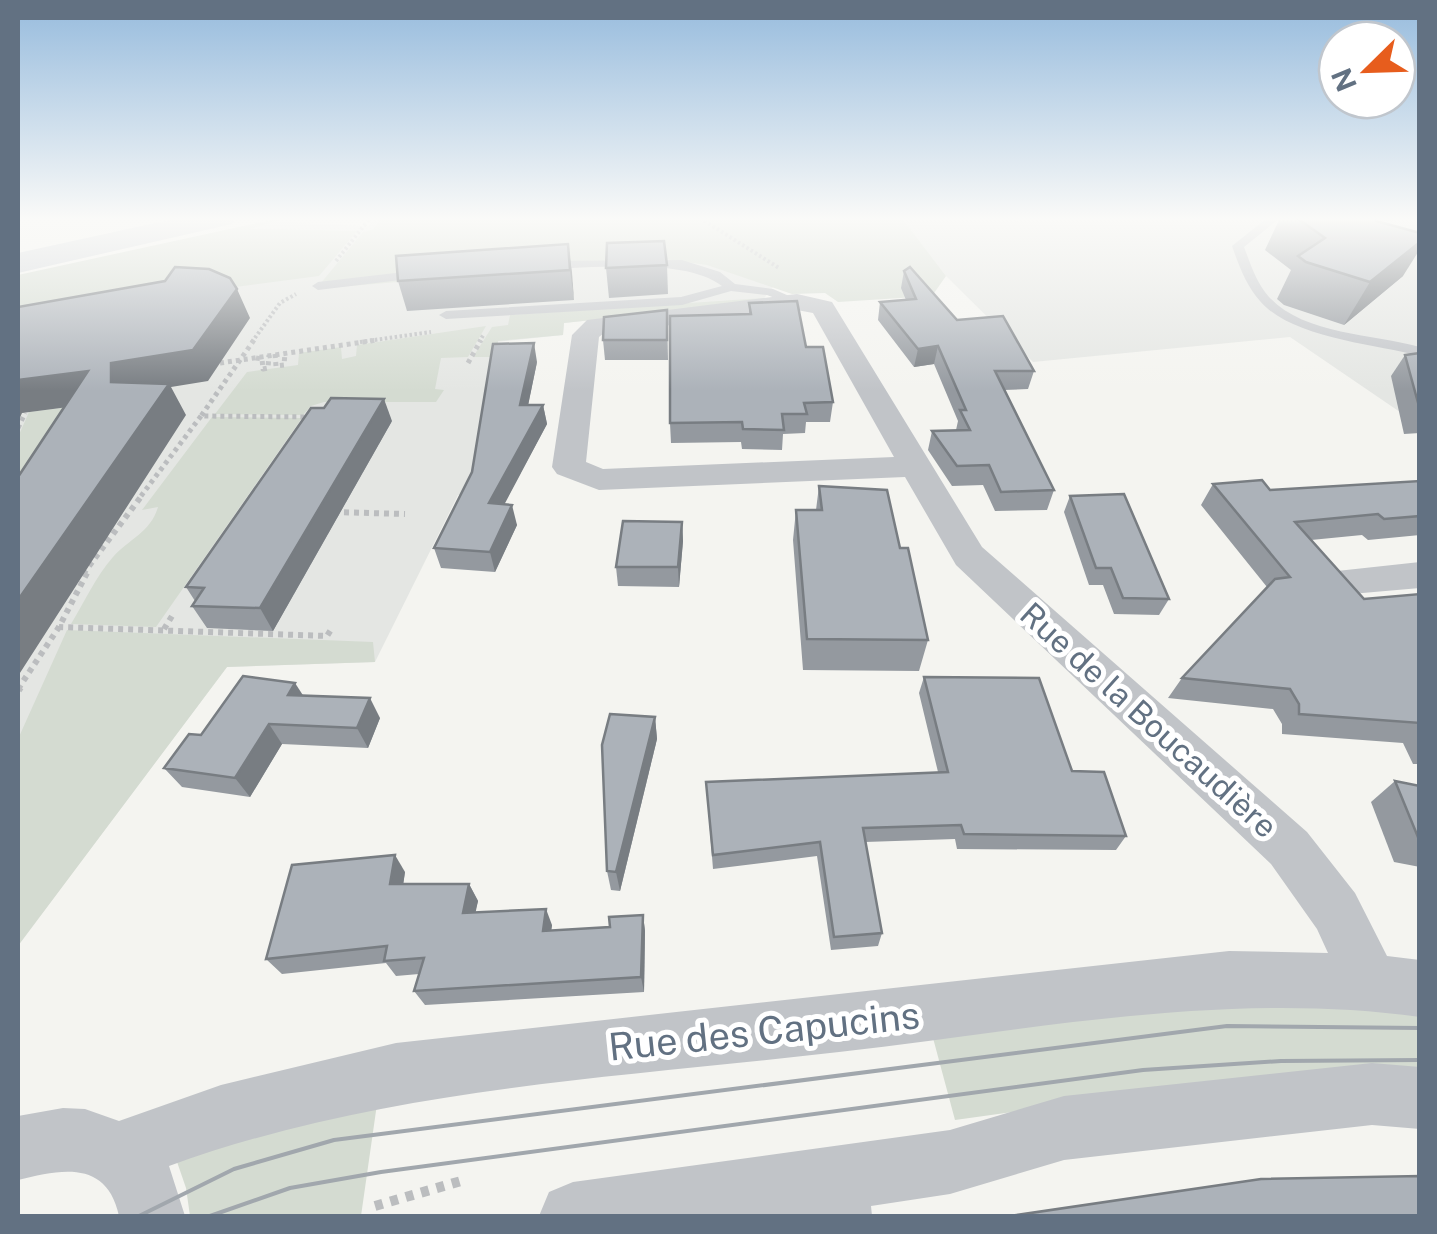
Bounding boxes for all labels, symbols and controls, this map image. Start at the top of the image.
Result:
north arrow [1317,20,1417,120]
text: N [1324,63,1363,96]
street label: Rue de la Boucaudière [1013,595,1285,845]
street label: Rue des Capucins [606,992,922,1070]

